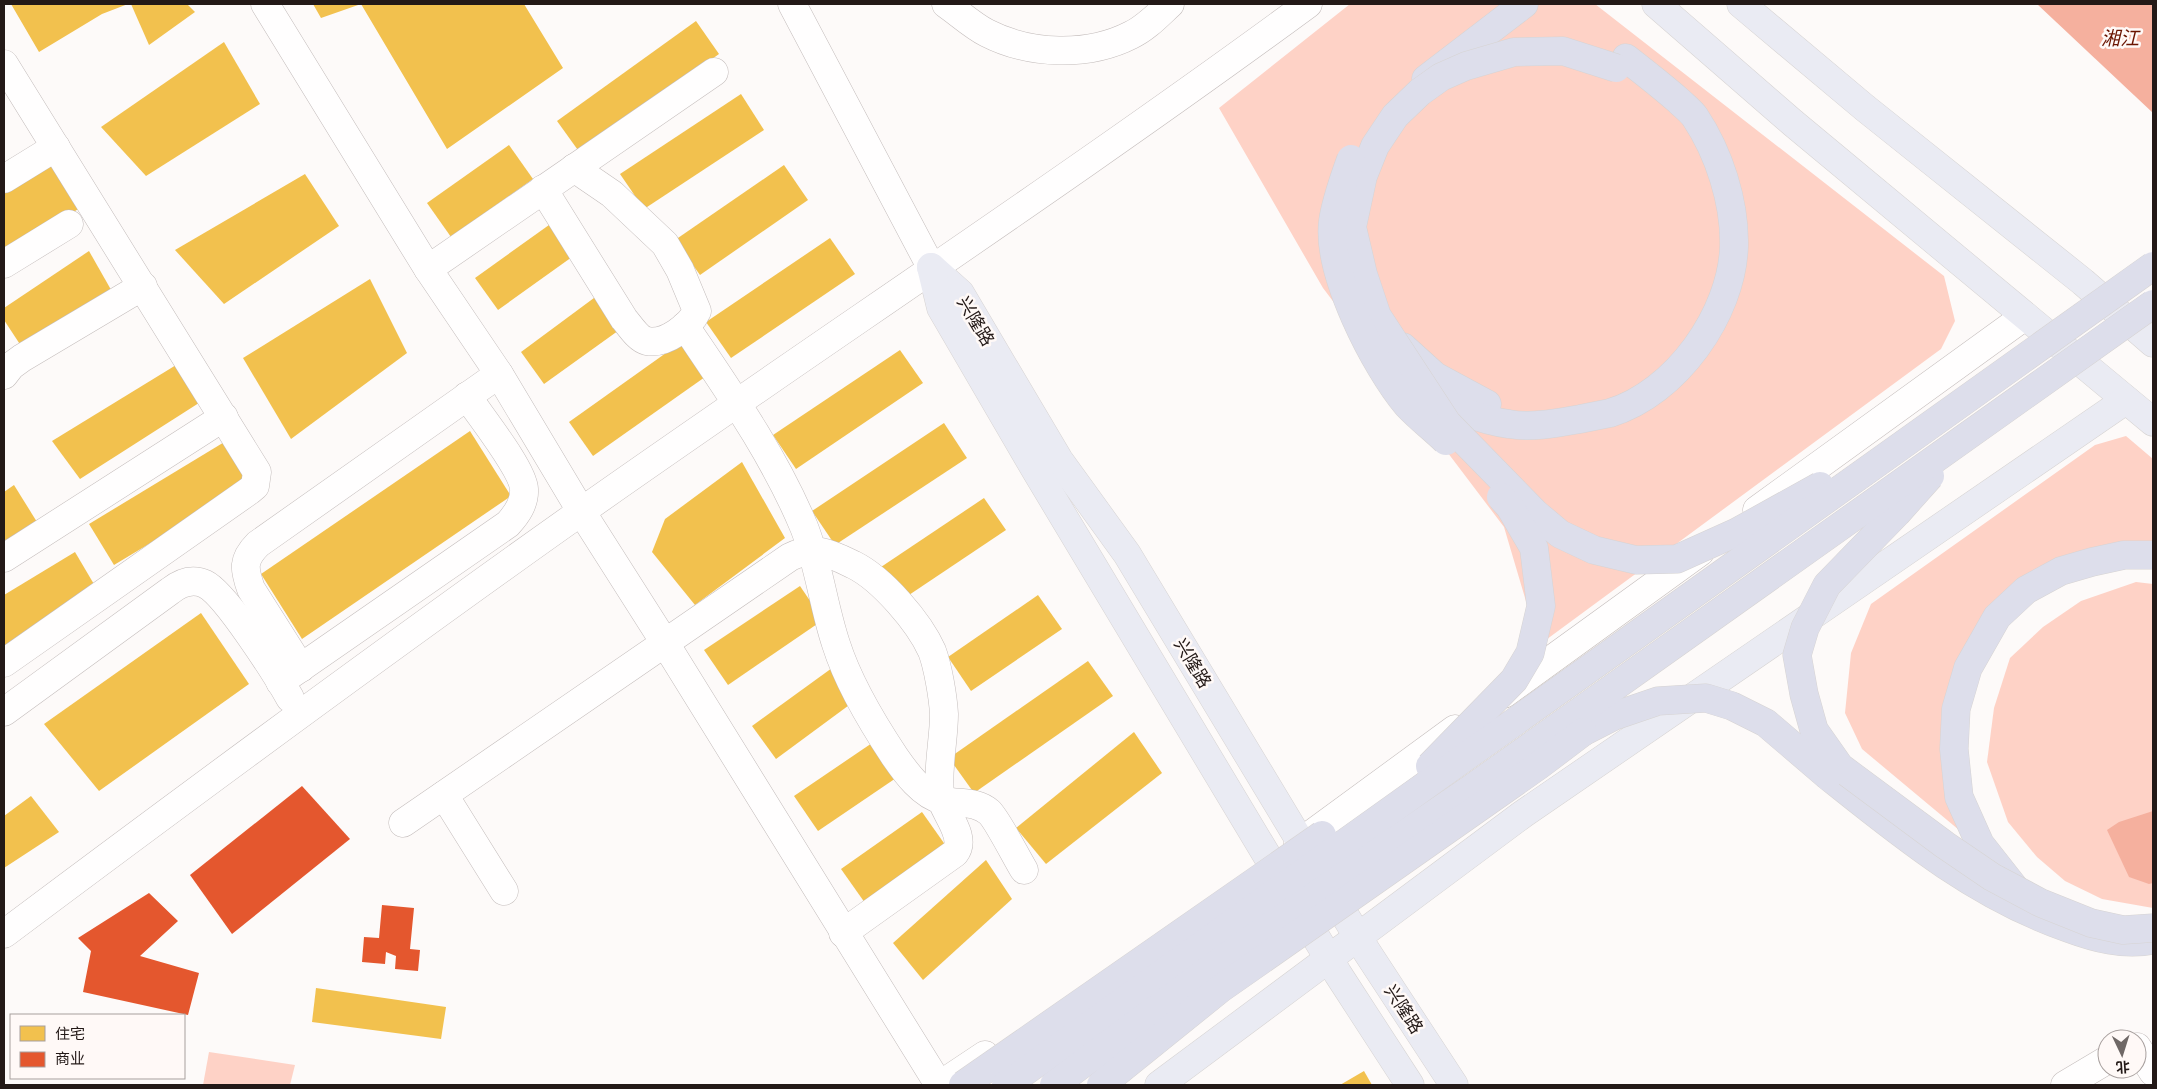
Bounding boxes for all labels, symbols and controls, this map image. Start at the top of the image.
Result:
water label: 湘江 [2101,23,2141,52]
street label: 兴隆路 [951,291,1001,351]
street label: 兴隆路 [1168,633,1218,693]
street label: 兴隆路 [1378,979,1430,1039]
legend [10,1014,185,1079]
text: 住宅 [55,1022,85,1045]
north arrow [2097,1029,2147,1079]
text: 商业 [55,1047,85,1070]
text: 北 [2115,1057,2131,1078]

